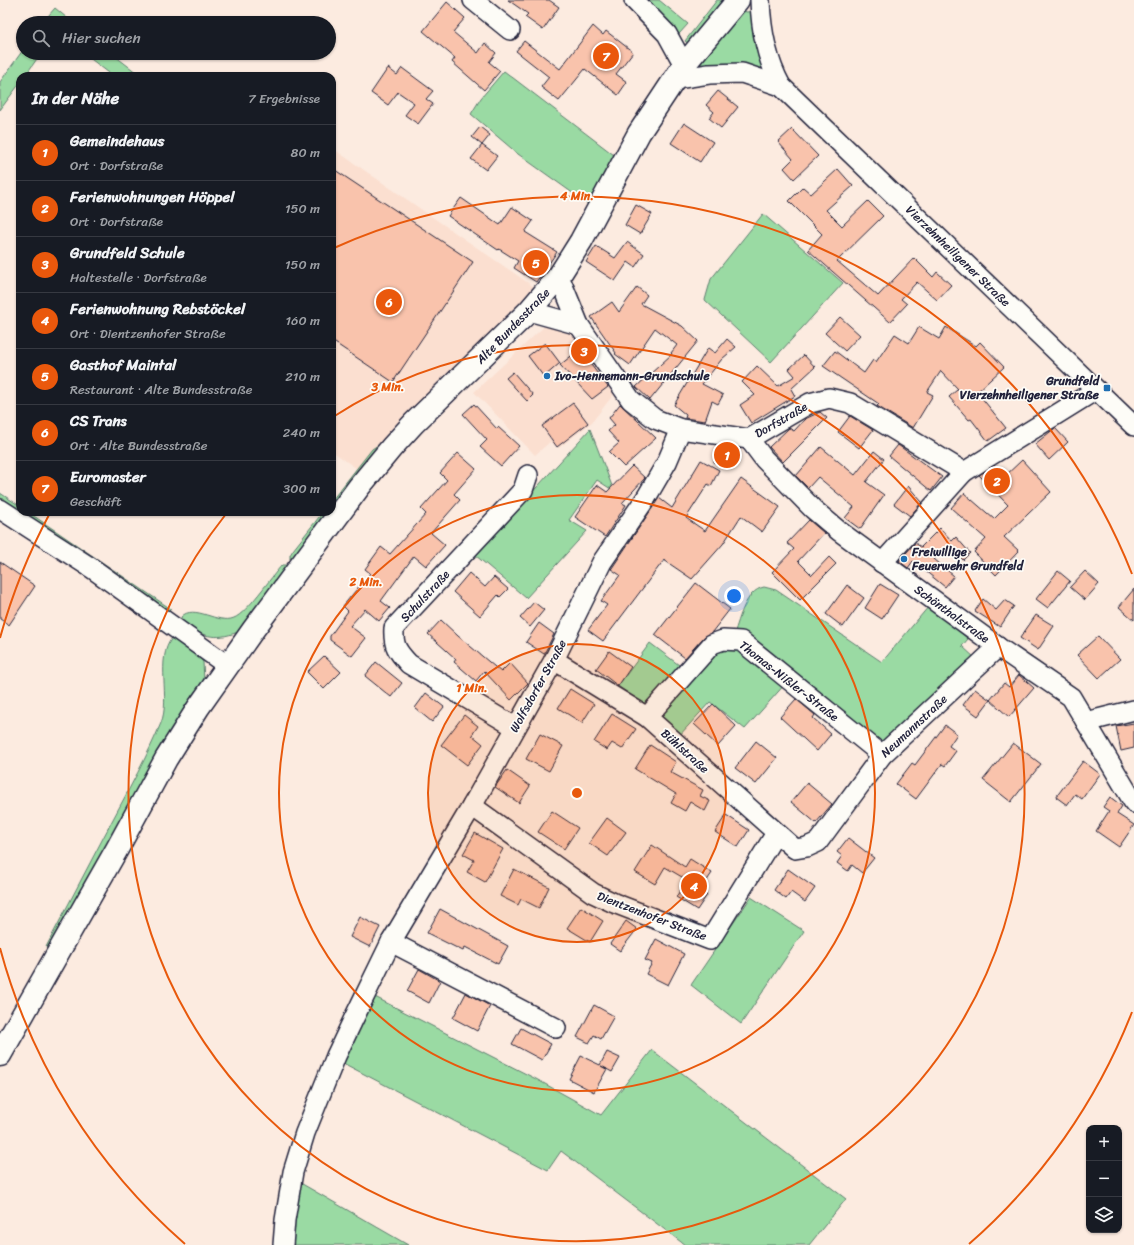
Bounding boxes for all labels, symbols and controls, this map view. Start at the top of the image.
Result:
search box [16,16,336,60]
text: Hier suchen [62,25,141,51]
icon: search [30,27,52,49]
pin: 7 [593,41,619,71]
text: In der Nähe [32,83,119,113]
text: 7 Ergebnisse [248,87,320,110]
text: Gemeindehaus [70,128,164,154]
text: 1 [42,141,48,164]
text: 80 m [291,141,320,164]
text: Ort · Dorfstraße [70,154,163,177]
text: Ferienwohnungen Höppel [70,184,234,210]
text: 4 Min. [559,185,594,207]
text: 2 [41,197,49,220]
text: 150 m [285,197,320,220]
street label: Vierzehnheiligener Straße [900,200,1016,312]
text: Ort · Dorfstraße [70,210,163,233]
text: Grundfeld Schule [70,240,185,266]
pin: 5 [523,248,549,278]
text: 3 [41,253,49,276]
text: 150 m [285,253,320,276]
text: Haltestelle · Dorfstraße [70,266,207,289]
street label: Alte Bundesstraße [470,283,555,370]
pin: 6 [376,287,402,317]
text: Ferienwohnung Rebstöckel [70,296,245,322]
text: 4 [41,309,49,332]
text: 160 m [285,309,320,332]
text: Ort · Dientzenhofer Straße [70,322,226,345]
pin: 3 [571,336,597,366]
text: Gasthof Maintal [70,352,176,378]
text: 5 [41,365,49,388]
text: 210 m [285,365,320,388]
place label: Ivo-Hennemann-Grundschule [554,365,710,387]
place label: Grundfeld Vierzehnheiligener Straße [960,370,1101,406]
marker: Ivo-Hennemann-Grundschule [542,371,552,381]
text: 3 Min. [371,376,404,398]
text: Restaurant · Alte Bundesstraße [70,378,252,401]
marker: Grundfeld Vierzehnheiligener Straße [1102,383,1112,393]
street label: Dorfstraße [750,396,812,444]
text: CS Trans [70,408,127,434]
text: 6 [41,421,49,444]
text: 240 m [283,421,320,444]
text: Ort · Alte Bundesstraße [70,434,208,457]
pin: 1 [714,440,740,470]
text: Euromaster [70,464,146,490]
pin: 2 [984,466,1010,496]
text: 7 [41,477,49,500]
text: 300 m [283,477,320,500]
text: Geschäft [70,490,122,513]
place label: Freiwillige Feuerwehr Grundfeld [911,541,1025,577]
marker: Freiwillige Feuerwehr Grundfeld [899,554,909,564]
street label: Schulstraße [395,564,456,627]
text: 2 Min. [348,571,383,593]
street label: Schönthalstraße [909,579,995,649]
your location [724,586,744,606]
street label: Wolfsdorfer Straße [503,635,573,737]
street label: Thomas-Nißler-Straße [734,635,844,727]
text: 1 Min. [456,677,488,699]
street label: Neumannstraße [875,689,953,763]
street label: Bühlstraße [656,723,714,779]
centre of rings [570,786,584,800]
pin: 4 [681,871,707,901]
street label: Dientzenhofer Straße [594,885,710,947]
map controls [1086,1125,1122,1233]
button: + [1086,1125,1122,1161]
button: − [1086,1161,1122,1197]
button: layers [1086,1197,1122,1233]

